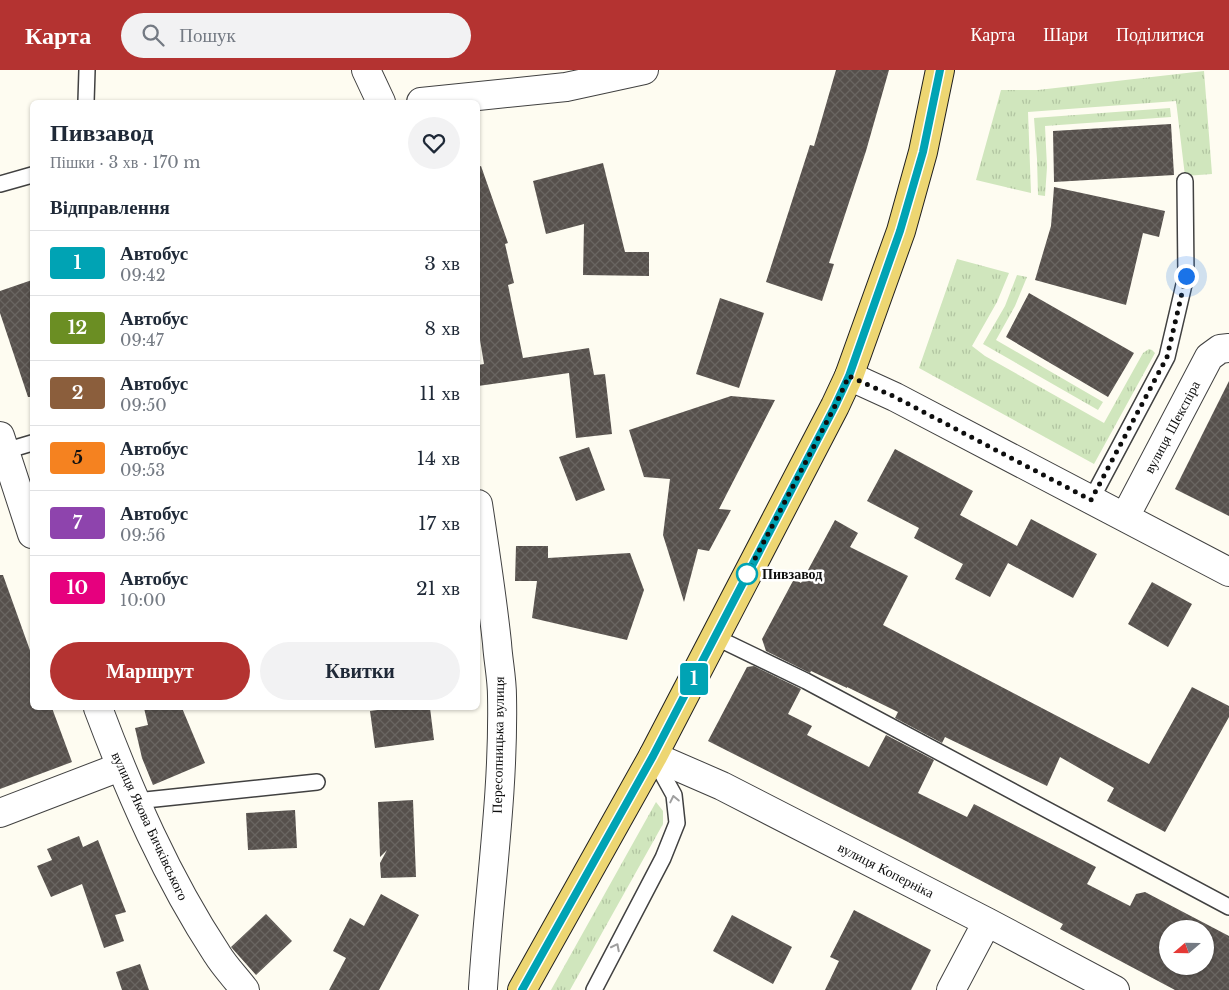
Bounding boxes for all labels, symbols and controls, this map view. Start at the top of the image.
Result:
search box [121,13,471,58]
text: Карта [25,21,91,50]
icon: search [139,21,167,49]
text: Пошук [179,24,236,47]
text: Карта [971,24,1015,46]
text: Шари [1043,24,1088,46]
text: Поділитися [1116,24,1204,46]
button: heart [408,117,460,169]
text: Пивзавод [50,118,153,147]
text: Пішки · 3 хв · 170 m [50,152,201,172]
text: Відправлення [50,196,170,219]
text: Автобус [120,242,188,265]
text: 1 [74,252,81,274]
text: 3 хв [424,252,460,275]
your location [1174,264,1199,289]
text: 09:42 [120,265,166,285]
text: Автобус [120,307,188,330]
text: 12 [68,317,87,339]
text: 8 хв [425,317,460,340]
text: 09:47 [120,330,164,350]
text: Автобус [120,372,188,395]
street label: вулиця Шекспіра [1140,377,1204,476]
text: 2 [72,382,83,404]
text: 11 хв [419,382,460,405]
text: 09:50 [120,395,167,415]
text: Автобус [120,437,188,460]
text: 5 [72,447,83,469]
text: 14 хв [416,447,460,470]
text: 09:53 [120,460,165,480]
text: Автобус [120,502,188,525]
text: 7 [73,512,82,534]
text: 17 хв [418,512,460,535]
text: 09:56 [120,525,166,545]
marker: Пивзавод [736,563,758,585]
place label: Пивзавод [762,565,822,583]
text: Автобус [120,567,188,590]
text: 10 [67,577,88,599]
text: 21 хв [416,577,460,600]
text: 10:00 [120,590,166,610]
button: Маршрут [50,642,250,700]
button: Квитки [260,642,460,700]
line badge: 1 [678,663,710,695]
text: 1 [690,668,698,690]
street label: Пересопницька вулиця [488,676,508,814]
street label: вулиця Якова Бичківського [108,749,192,903]
one-way arrow [669,794,679,803]
street label: вулиця Коперніка [835,838,938,902]
north arrow [1159,920,1214,975]
map controls [1159,920,1214,975]
one-way arrow [610,943,620,952]

